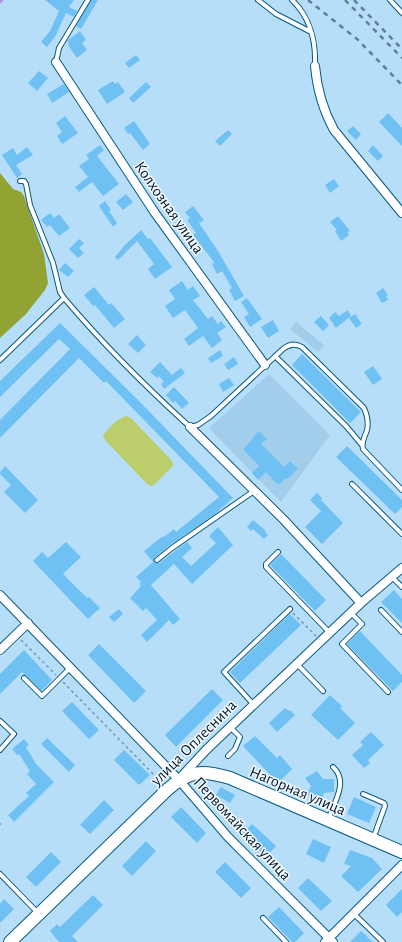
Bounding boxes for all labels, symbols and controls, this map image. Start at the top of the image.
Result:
street label: Колхозная улица [131,158,207,257]
street label: улица Оплеснина [147,697,240,790]
street label: Нагорная улица [247,763,348,819]
street label: Первомайская улица [190,774,294,884]

